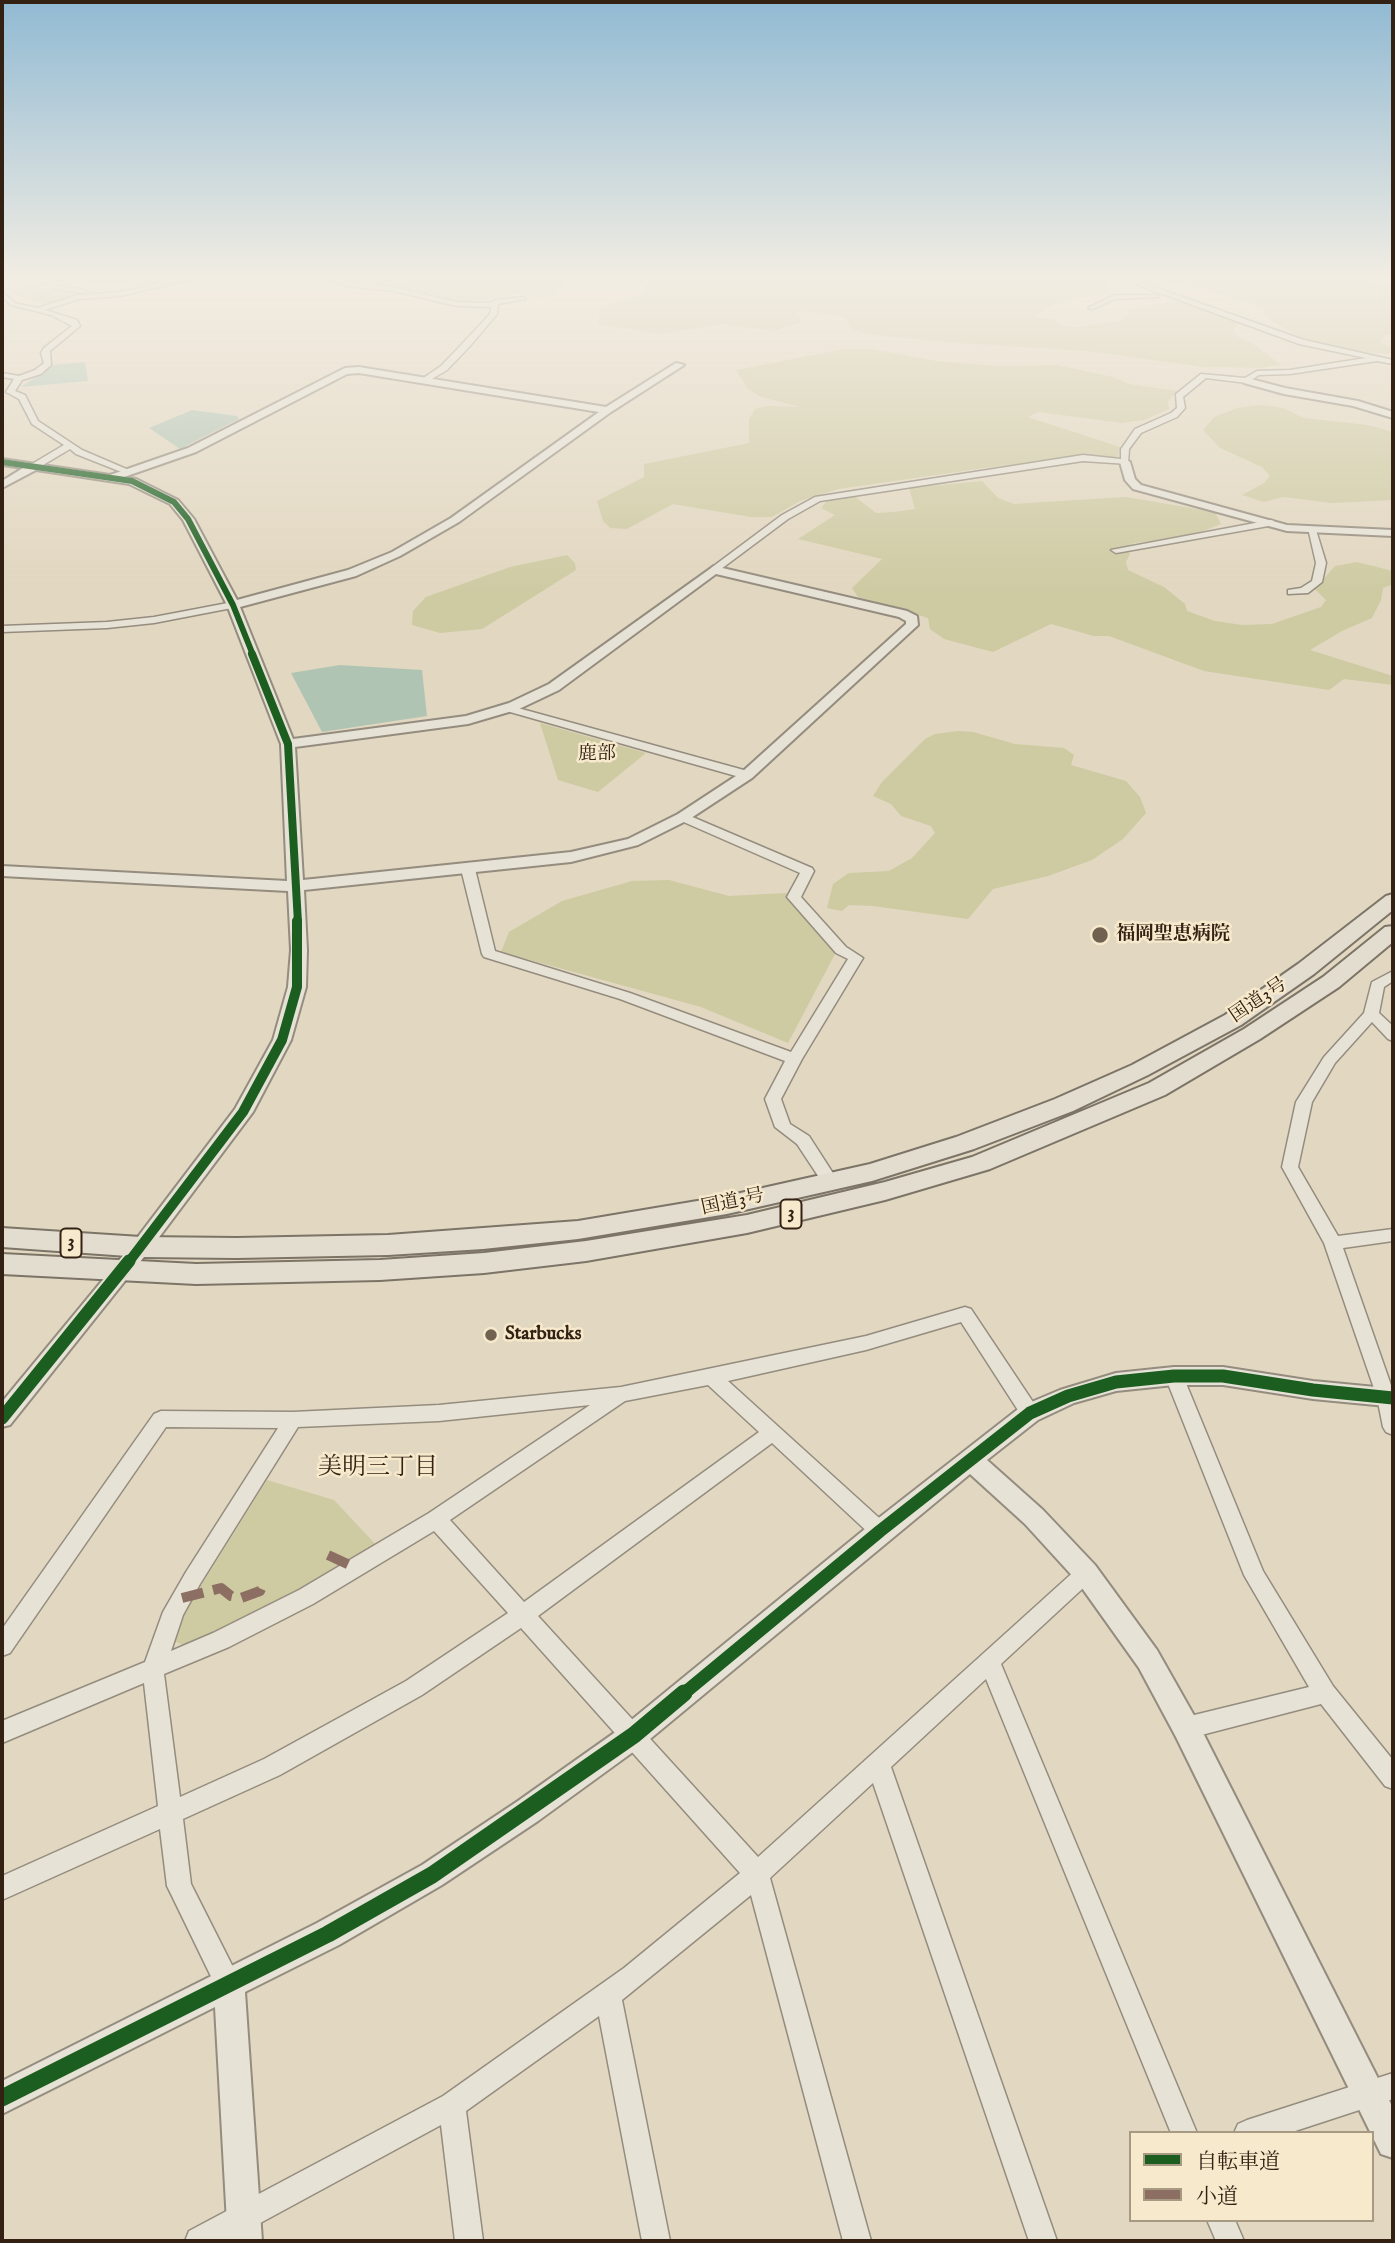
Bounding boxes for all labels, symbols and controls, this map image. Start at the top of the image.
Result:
district label: 鹿部 [578,744,616,766]
place label: 福岡聖恵病院 [1116,924,1230,946]
marker: 福岡聖恵病院 [1090,925,1110,945]
street label: 国道3号 [1226,974,1292,1028]
street label: 国道3号 [699,1185,767,1221]
road number: 3 [780,1199,802,1228]
road number: 3 [60,1228,82,1258]
place label: Starbucks [505,1324,581,1346]
marker: Starbucks [483,1327,499,1343]
district label: 美明三丁目 [318,1455,438,1483]
legend [1129,2131,1374,2222]
text: 自転車道 [1196,2149,1280,2176]
text: 小道 [1196,2184,1238,2211]

